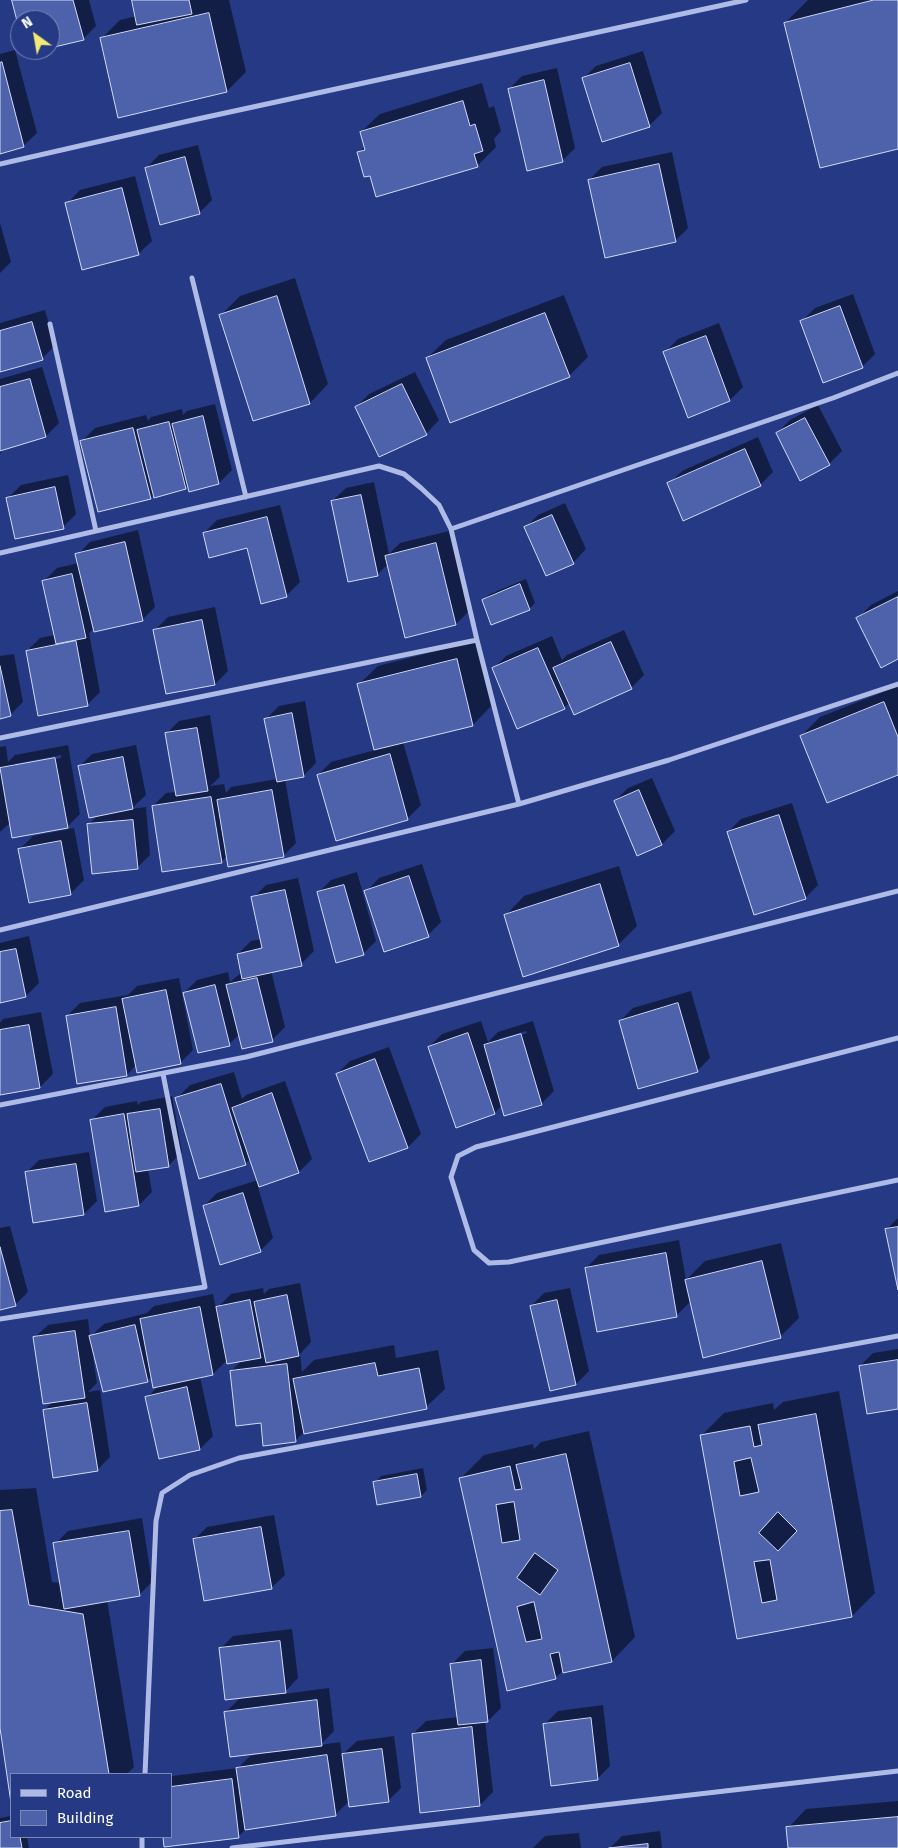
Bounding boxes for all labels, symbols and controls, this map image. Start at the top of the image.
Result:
north arrow [10,10,60,60]
text: N [19,13,36,32]
legend [10,1773,172,1838]
text: Road [57,1784,92,1802]
text: Building [57,1809,113,1827]

